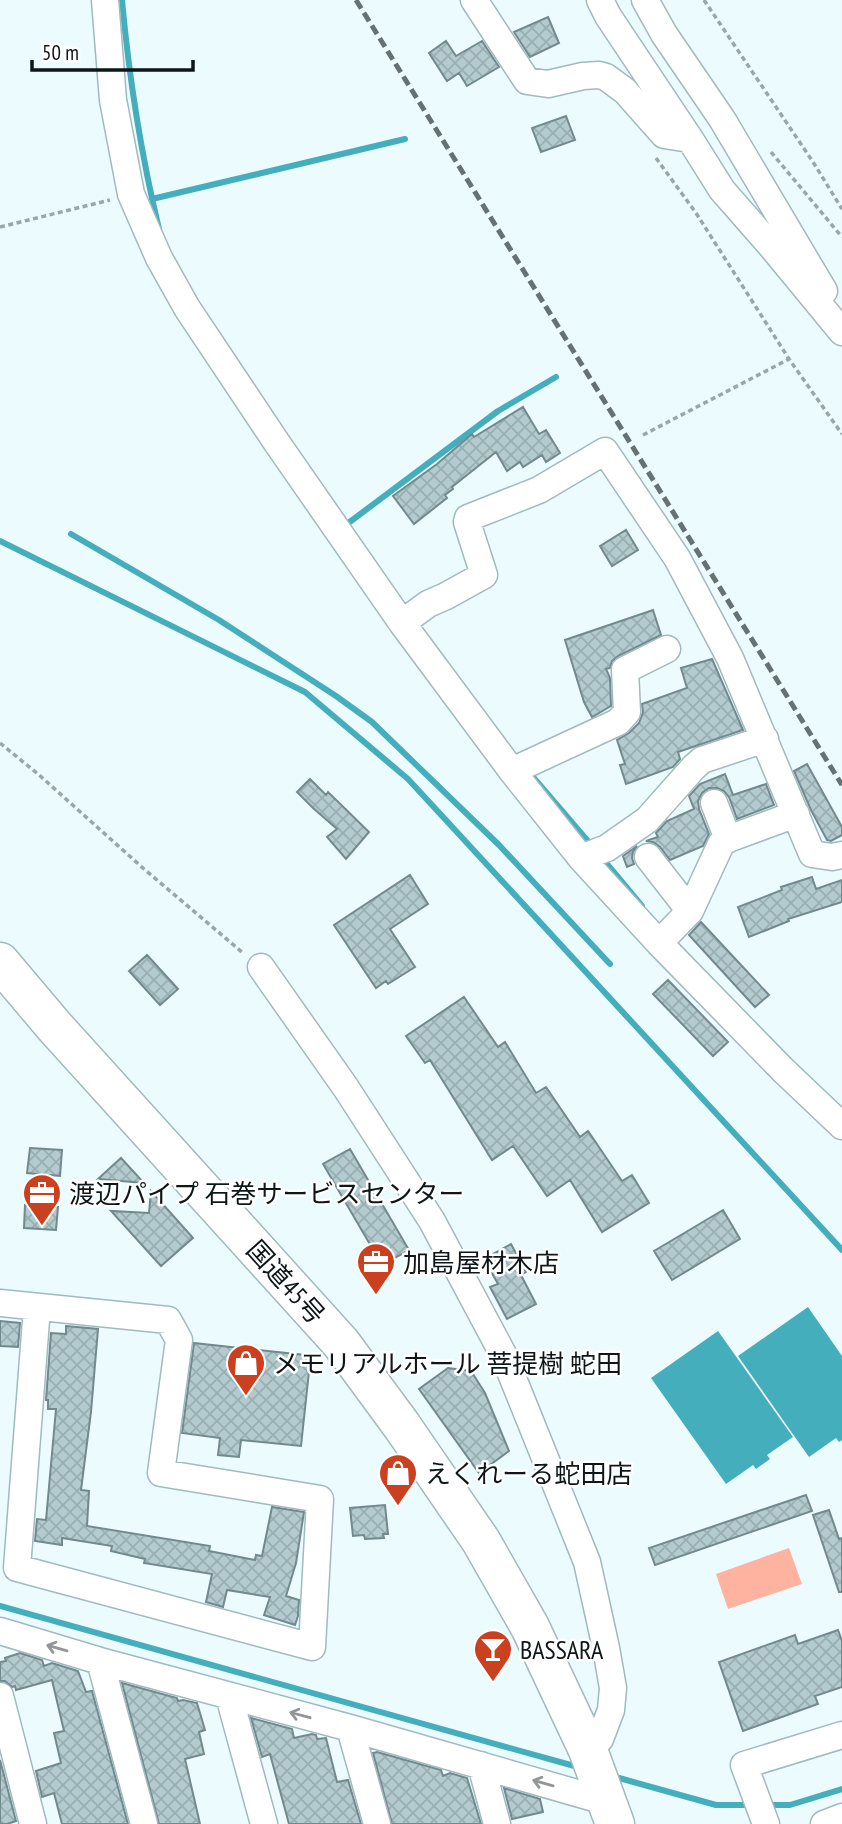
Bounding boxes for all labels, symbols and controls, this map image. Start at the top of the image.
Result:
scale bar [32,28,192,72]
text: 50 m [42,39,79,66]
office icon: 渡辺パイプ 石巻サービスセンター [21,1172,63,1227]
place label: 渡辺パイプ 石巻サービスセンター [69,1177,465,1210]
street label: 国道45号 [240,1233,332,1331]
office icon: 加島屋材木店 [355,1241,397,1296]
place label: 加島屋材木店 [403,1246,559,1279]
shop icon: メモリアルホール 菩提樹 蛇田 [225,1342,267,1397]
place label: メモリアルホール 菩提樹 蛇田 [273,1347,622,1380]
shop icon: えくれーる蛇田店 [377,1452,419,1507]
place label: えくれーる蛇田店 [425,1457,632,1490]
bar icon: BASSARA [472,1628,514,1683]
place label: BASSARA [520,1633,604,1666]
one-way arrow [46,1641,68,1654]
one-way arrow [289,1707,311,1720]
one-way arrow [532,1775,554,1788]

